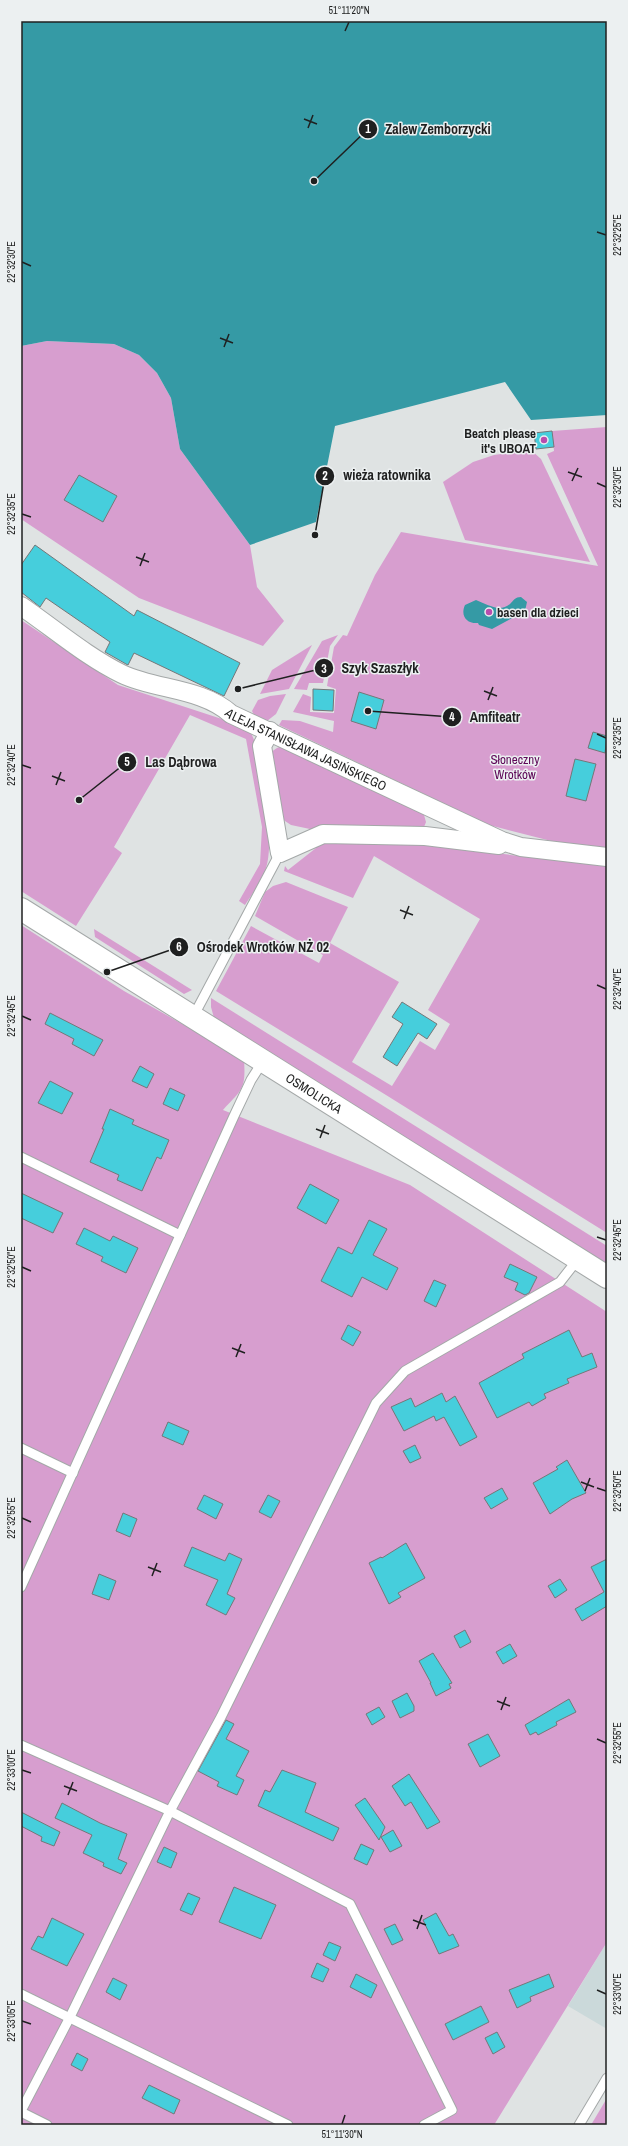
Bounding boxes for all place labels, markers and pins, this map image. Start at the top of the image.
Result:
callout: Zalew Zemborzycki [358,116,499,142]
place label: Beatch please it's UBOAT [464,425,536,457]
marker: Beatch please it's UBOAT [539,435,549,445]
callout: wieża ratownika [315,463,439,489]
place label: basen dla dzieci [497,604,579,621]
marker: basen dla dzieci [484,607,494,617]
callout: Szyk Szaszłyk [314,655,427,681]
callout: Amfiteatr [442,704,528,730]
callout: Las Dąbrowa [117,749,225,775]
callout: Ośrodek Wrotków NŻ 02 [169,934,338,960]

